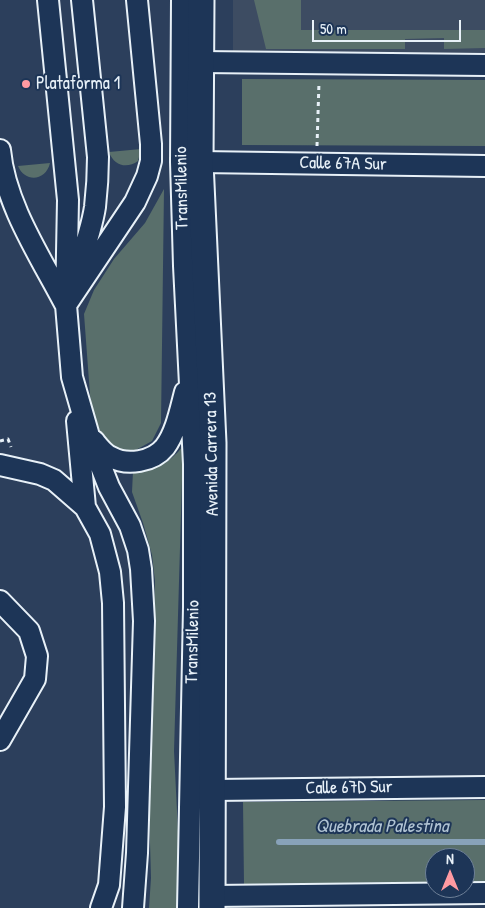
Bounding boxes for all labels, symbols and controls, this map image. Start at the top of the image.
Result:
scale bar [315,10,464,42]
text: 50 m [320,18,347,39]
place label: Plataforma 1 [36,73,120,95]
marker: Plataforma 1 [20,78,32,90]
street label: TransMilenio [170,146,194,230]
street label: Calle 67A Sur [299,152,387,176]
street label: Avenida Carrera 13 [200,392,224,516]
street label: TransMilenio [181,600,205,684]
street label: Calle 67D Sur [305,776,393,800]
water label: Quebrada Palestina [316,816,448,838]
north arrow [425,848,475,898]
text: N [446,849,454,868]

